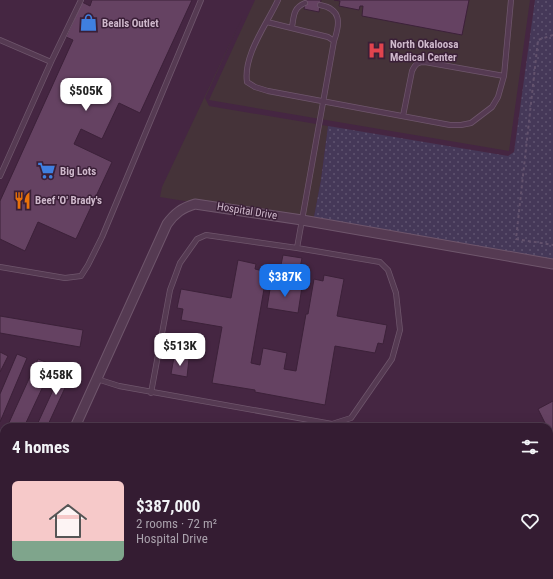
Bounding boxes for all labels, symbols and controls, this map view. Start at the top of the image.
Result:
shop icon: Bealls Outlet [79,13,99,33]
place label: Bealls Outlet [102,17,159,30]
place label: North Okaloosa Medical Center [390,38,458,64]
hospital icon: North Okaloosa Medical Center [367,40,387,60]
pin: $505K [58,78,114,112]
text: $505K [69,83,103,98]
supermarket icon: Big Lots [37,161,57,181]
place label: Big Lots [60,165,96,178]
restaurant icon: Beef 'O' Brady's [12,190,32,210]
place label: Beef 'O' Brady's [35,194,102,207]
street label: Hospital Drive [216,200,278,222]
pin: $387K [257,264,313,298]
text: $387K [268,269,302,284]
pin: $513K [152,333,208,367]
text: $513K [163,338,197,353]
pin: $458K [28,362,84,396]
text: $458K [39,367,73,382]
icon: filters [519,436,541,458]
text: 4 homes [12,437,70,457]
text: $387,000 [136,496,200,516]
icon: home [44,497,92,545]
icon: heart [519,510,541,532]
text: 2 rooms · 72 m² [136,516,217,531]
text: Hospital Drive [136,531,208,546]

